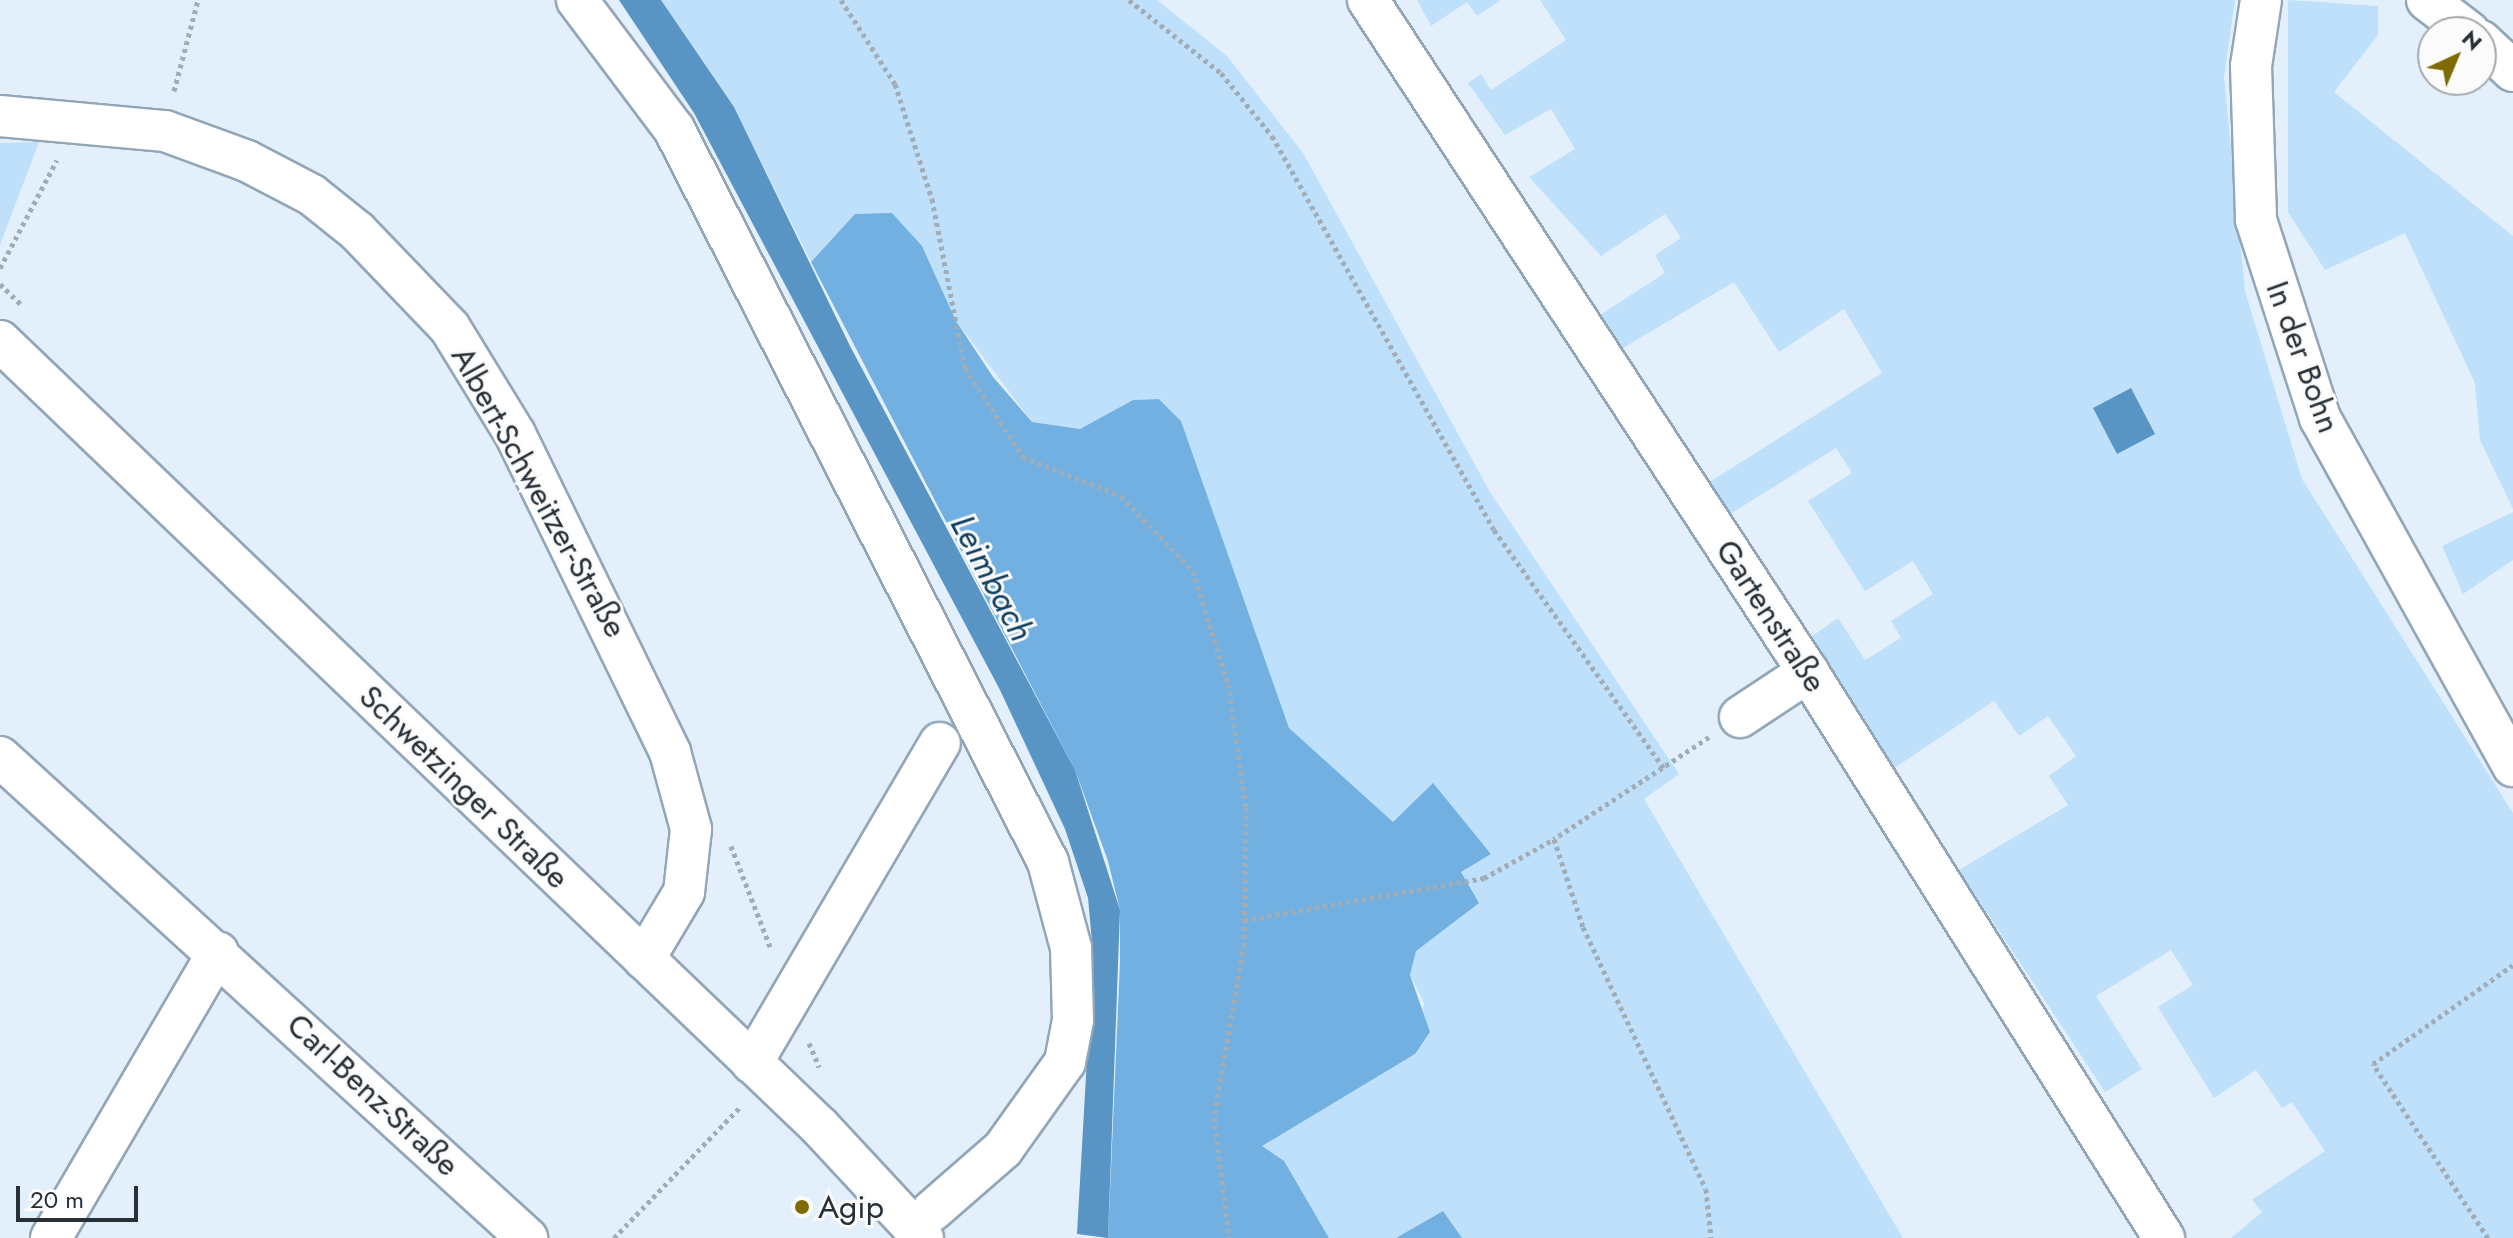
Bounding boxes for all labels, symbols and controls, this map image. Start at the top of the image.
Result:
north arrow [2417,16,2497,96]
text: N [2455,23,2490,58]
street label: In der Bohn [2258,276,2348,438]
street label: Albert-Schweitzer-Straße [443,340,635,644]
water label: Leimbach [942,508,1042,648]
street label: Gartenstraße [1708,533,1834,699]
street label: Schwetzinger Straße [351,677,577,897]
street label: Carl-Benz-Straße [279,1006,467,1184]
scale bar [20,1170,142,1220]
text: 20 m [30,1182,84,1217]
place label: Agip [818,1188,884,1226]
marker: Agip [793,1198,811,1216]

